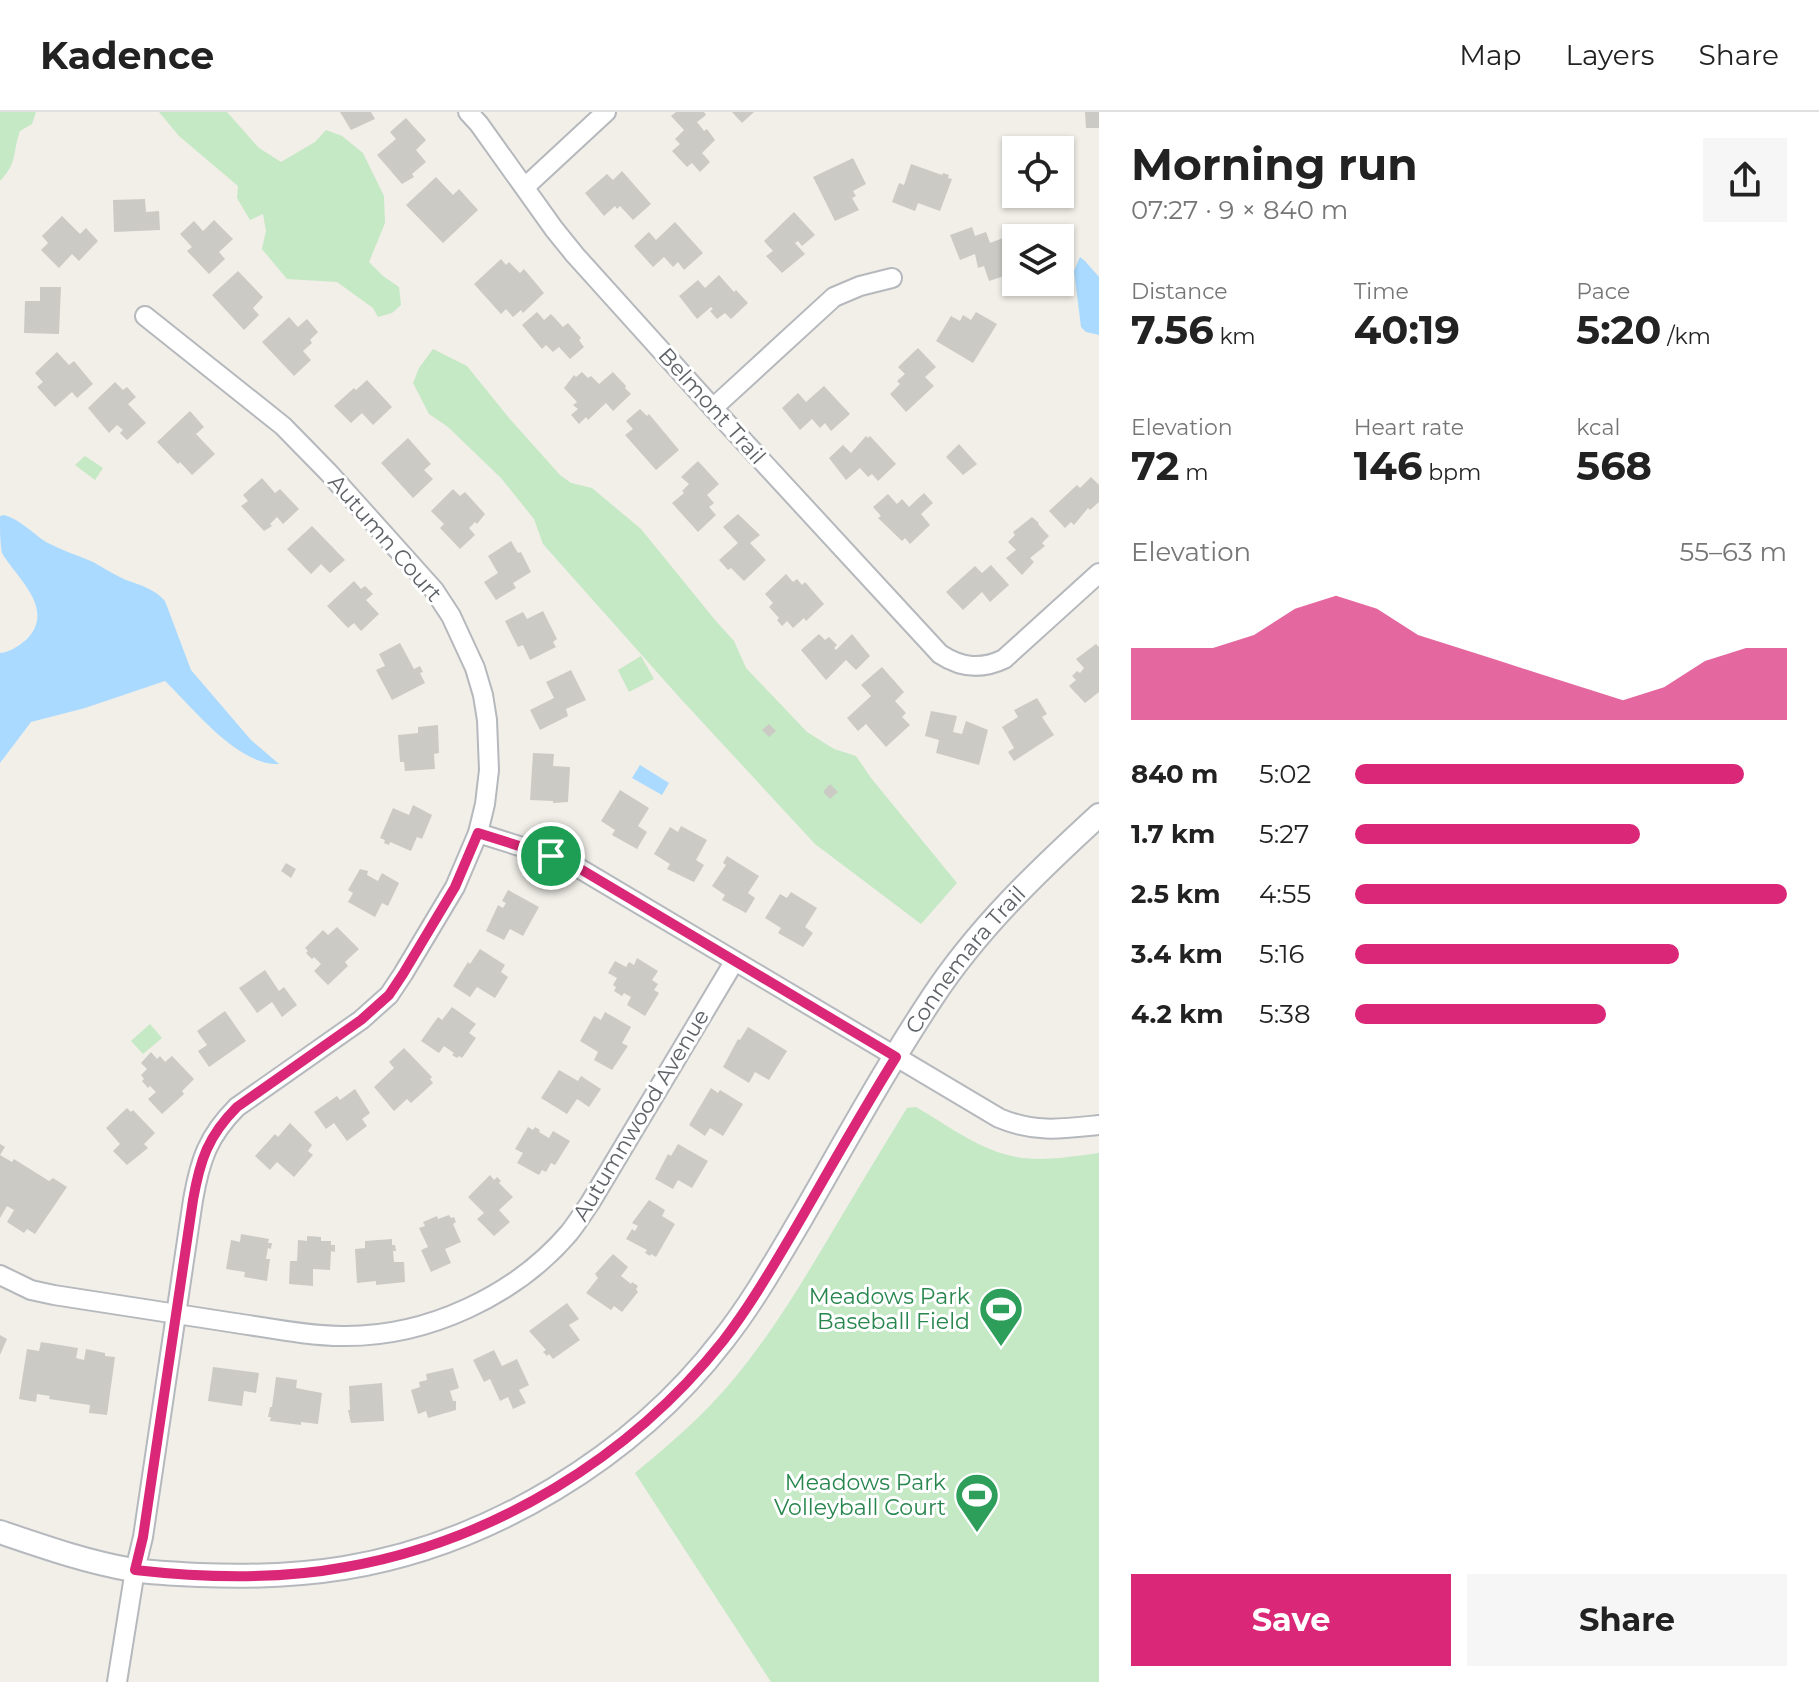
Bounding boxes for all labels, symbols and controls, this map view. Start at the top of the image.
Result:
text: Kadence [40,32,214,79]
text: Map [1459,38,1522,72]
text: Layers [1566,38,1655,72]
text: Share [1699,38,1779,72]
map controls [1002,136,1074,296]
button: locate [1002,136,1074,208]
text: Morning run [1131,137,1418,191]
button: share [1703,138,1787,222]
text: 07:27 · 9 × 840 m [1131,194,1348,226]
button: layers [1002,224,1074,296]
text: Distance [1131,278,1228,305]
text: Time [1354,278,1409,305]
text: Pace [1576,278,1630,305]
text: 7.56 [1131,305,1214,354]
text: 40:19 [1354,305,1460,354]
text: 5:20 [1576,305,1661,354]
text: km [1214,323,1256,350]
text: /km [1661,323,1711,350]
street label: Belmont Trail [653,342,771,470]
text: Elevation [1131,414,1233,441]
text: Heart rate [1354,414,1464,441]
text: kcal [1576,414,1620,441]
text: 72 [1131,441,1179,490]
text: 146 [1354,441,1422,490]
text: 568 [1576,441,1652,490]
text: m [1179,459,1209,486]
text: bpm [1422,459,1481,486]
street label: Autumn Court [322,469,448,607]
text: Elevation [1131,536,1251,568]
text: 55–63 m [1680,536,1787,568]
text: 840 m [1131,758,1218,790]
text: 5:02 [1259,758,1311,790]
text: 1.7 km [1131,818,1215,850]
text: 5:27 [1259,818,1309,850]
pin [517,822,585,890]
icon: arrive [529,834,573,878]
text: 2.5 km [1131,878,1220,910]
text: 4:55 [1259,878,1311,910]
street label: Connemara Trail [899,880,1031,1038]
text: 3.4 km [1131,938,1223,970]
text: 5:16 [1259,938,1304,970]
text: 4.2 km [1131,998,1223,1030]
text: 5:38 [1259,998,1310,1030]
street label: Autumnwood Avenue [567,1004,715,1226]
place label: Meadows Park Baseball Field [809,1283,971,1335]
sports icon: Meadows Park Baseball Field [977,1285,1025,1348]
place label: Meadows Park Volleyball Court [774,1469,947,1521]
sports icon: Meadows Park Volleyball Court [953,1471,1001,1534]
button: Save [1131,1574,1451,1666]
button: Share [1467,1574,1787,1666]

